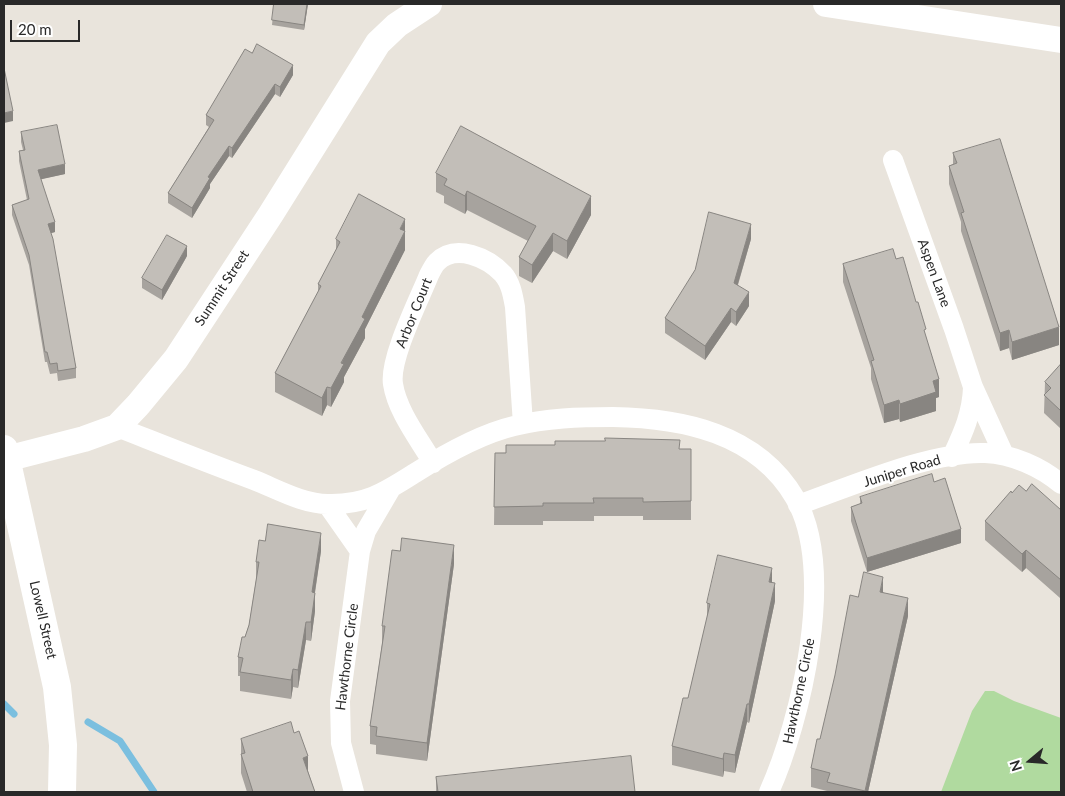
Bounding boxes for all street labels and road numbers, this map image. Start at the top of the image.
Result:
street label: Aspen Lane [914,237,954,309]
street label: Summit Street [191,247,253,329]
street label: Arbor Court [392,276,436,350]
street label: Juniper Road [861,451,943,491]
street label: Lowell Street [26,579,60,661]
street label: Hawthorne Circle [332,602,362,712]
street label: Hawthorne Circle [780,636,818,746]

